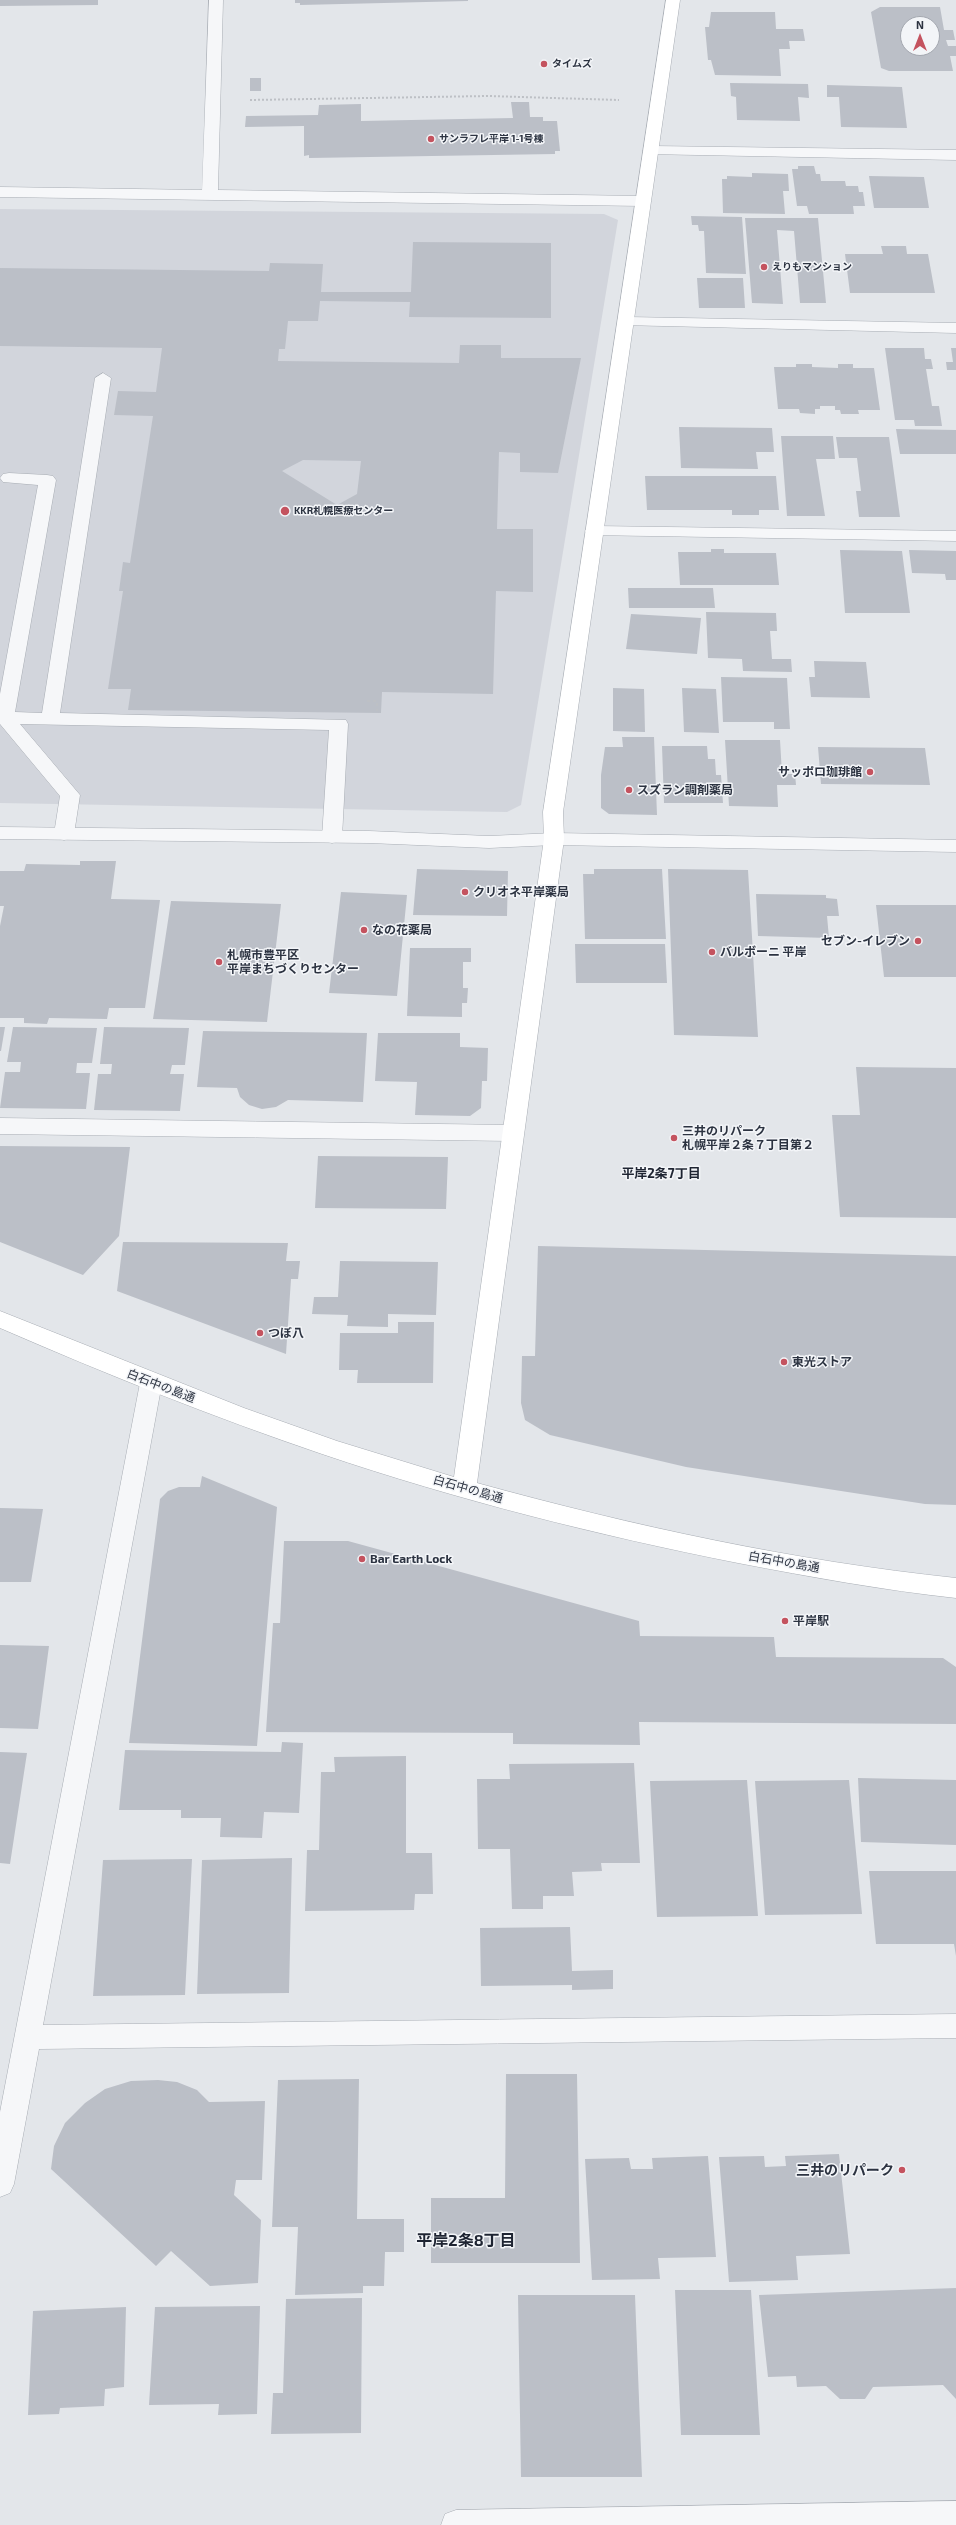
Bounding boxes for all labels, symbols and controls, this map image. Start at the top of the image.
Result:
north arrow [900,16,940,56]
text: N [916,18,924,31]
place label: タイムズ [552,58,592,70]
marker: タイムズ [539,59,549,69]
place label: サンラフレ平岸 1-1号棟 [439,133,544,145]
marker: サンラフレ平岸 1-1号棟 [426,134,436,144]
place label: えりもマンション [772,261,852,273]
marker: えりもマンション [759,262,769,272]
marker: KKR札幌医療センター [279,505,291,517]
place label: KKR札幌医療センター [294,505,393,517]
place label: サッポロ珈琲館 [778,765,862,779]
marker: サッポロ珈琲館 [865,767,875,777]
place label: スズラン調剤薬局 [637,783,733,797]
marker: スズラン調剤薬局 [624,785,634,795]
place label: クリオネ平岸薬局 [473,885,569,899]
marker: クリオネ平岸薬局 [460,887,470,897]
place label: なの花薬局 [372,923,432,937]
marker: なの花薬局 [359,925,369,935]
place label: セブン-イレブン [821,934,910,948]
marker: セブン-イレブン [913,936,923,946]
place label: バルボーニ 平岸 [720,945,807,959]
marker: バルボーニ 平岸 [707,947,717,957]
place label: 札幌市豊平区 平岸まちづくりセンター [227,948,359,976]
marker: 札幌市豊平区 平岸まちづくりセンター [214,957,224,967]
place label: 三井のリパーク 札幌平岸２条７丁目第２ [682,1124,814,1152]
marker: 三井のリパーク 札幌平岸２条７丁目第２ [669,1133,679,1143]
district label: 平岸2条7丁目 [621,1166,701,1182]
place label: つぼ八 [268,1326,304,1340]
marker: つぼ八 [255,1328,265,1338]
place label: 東光ストア [792,1355,852,1369]
marker: 東光ストア [779,1357,789,1367]
street label: 白石中の島通 [125,1366,197,1406]
street label: 白石中の島通 [431,1472,505,1506]
street label: 白石中の島通 [747,1549,821,1575]
place label: Bar Earth Lock [370,1552,452,1566]
marker: Bar Earth Lock [357,1554,367,1564]
place label: 平岸駅 [793,1614,829,1628]
marker: 平岸駅 [780,1616,790,1626]
place label: 三井のリパーク [796,2162,894,2178]
marker: 三井のリパーク [897,2165,907,2175]
district label: 平岸2条8丁目 [416,2231,516,2251]

